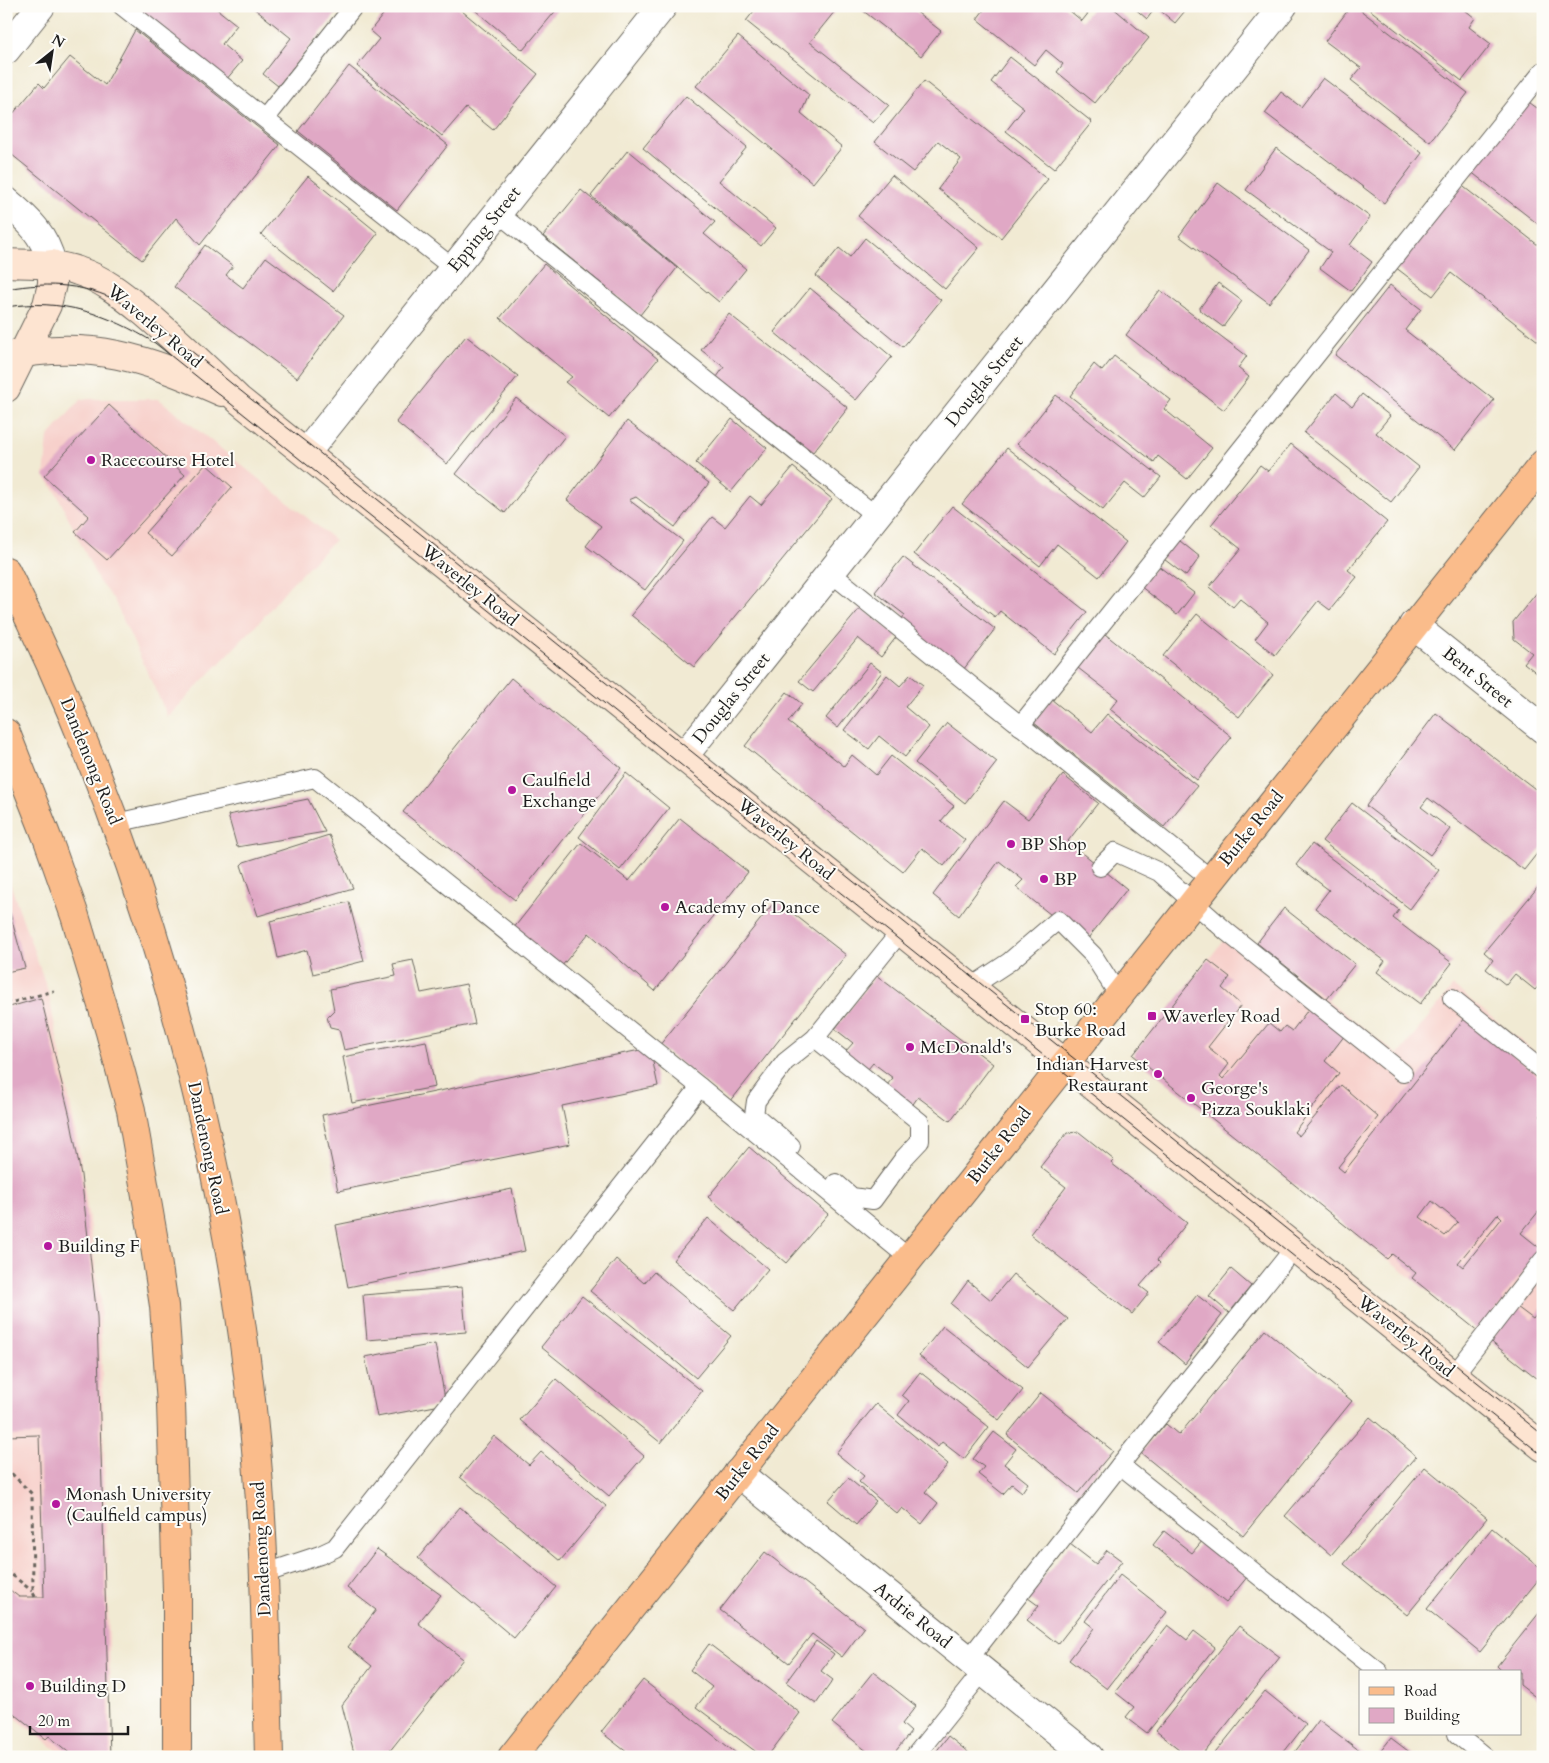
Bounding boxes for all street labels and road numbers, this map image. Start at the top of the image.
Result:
street label: Epping Street [442,181,527,278]
street label: Waverley Road [101,278,208,374]
street label: Douglas Street [940,330,1029,432]
street label: Waverley Road [415,538,524,633]
street label: Bent Street [1437,641,1519,714]
street label: Douglas Street [687,647,776,749]
street label: Dandenong Road [54,694,128,829]
street label: Burke Road [1213,785,1290,871]
street label: Waverley Road [731,792,840,887]
street label: Dandenong Road [181,1079,234,1217]
street label: Burke Road [962,1101,1037,1189]
street label: Waverley Road [1351,1289,1460,1384]
street label: Burke Road [710,1418,785,1506]
street label: Dandenong Road [245,1480,278,1617]
street label: Ardrie Road [869,1576,957,1655]

